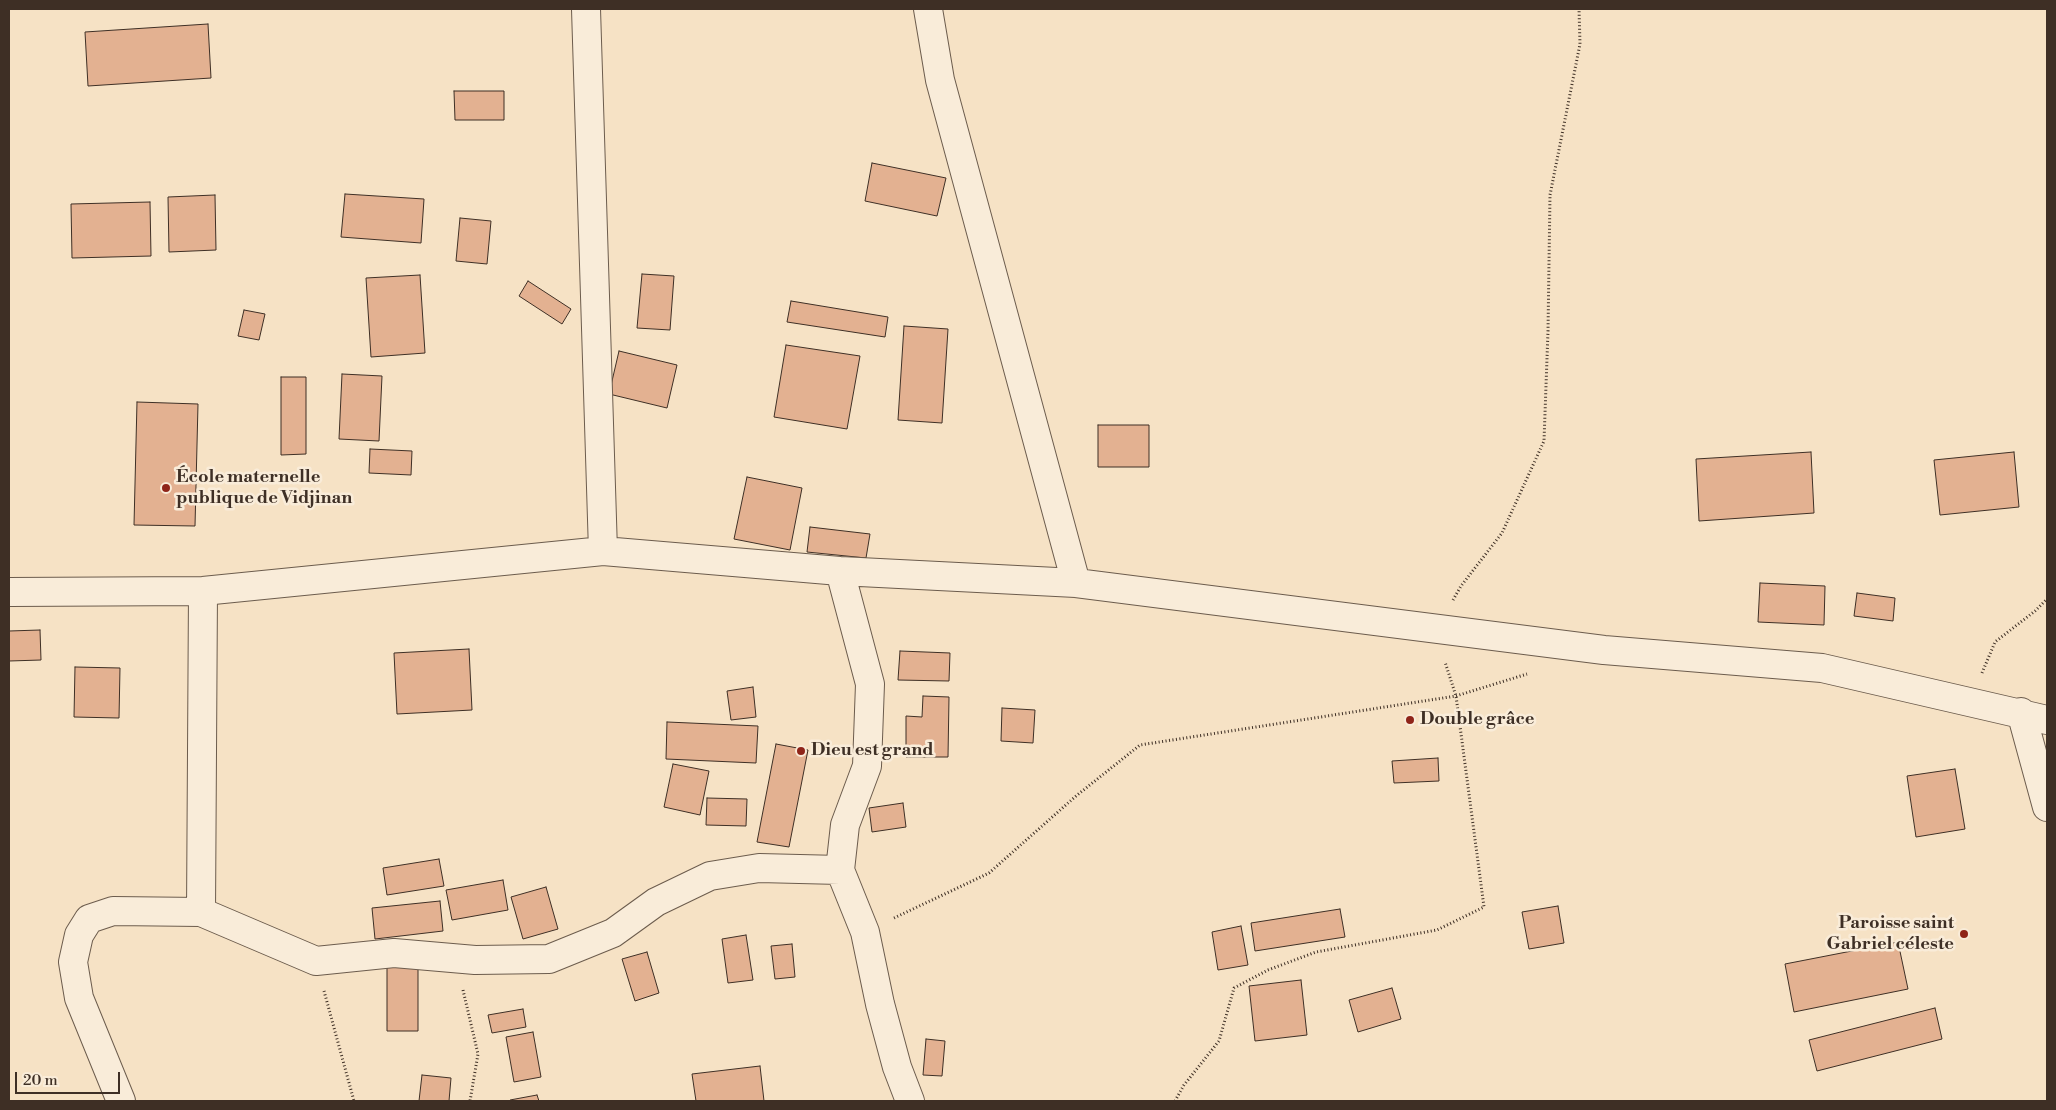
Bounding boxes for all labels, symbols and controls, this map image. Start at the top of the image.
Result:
place label: École maternelle publique de Vidjinan [176,467,352,509]
marker: École maternelle publique de Vidjinan [160,482,172,494]
place label: Double grâce [1420,709,1534,731]
marker: Double grâce [1404,714,1416,726]
place label: Dieu est grand [811,740,934,762]
marker: Dieu est grand [795,745,807,757]
place label: Paroisse saint Gabriel céleste [1827,913,1954,956]
marker: Paroisse saint Gabriel céleste [1958,928,1970,940]
scale bar [18,1062,122,1094]
text: 20 m [23,1071,58,1090]

